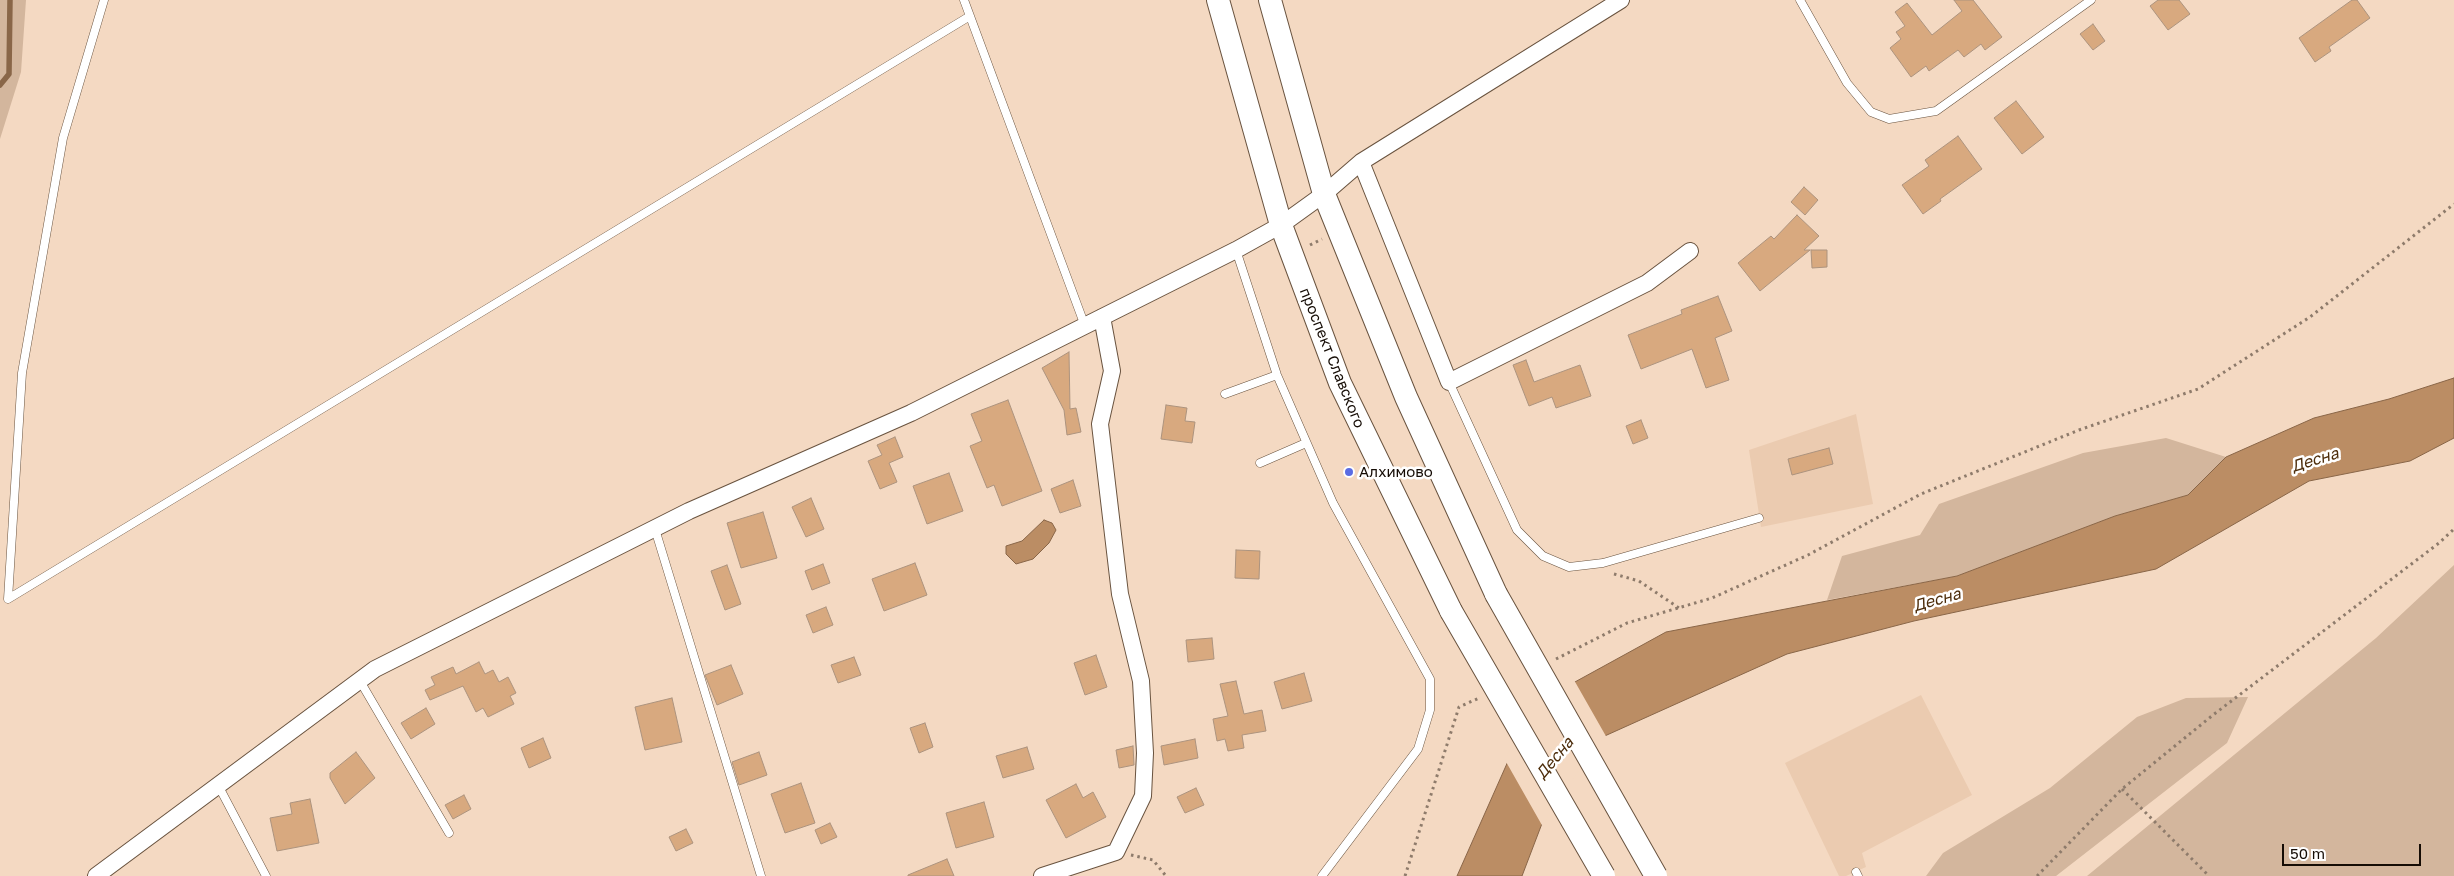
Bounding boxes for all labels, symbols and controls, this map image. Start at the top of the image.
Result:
street label: проспект Славского [1296,285,1368,431]
water label: Десна [2289,444,2341,476]
place label: Алхимово [1359,463,1433,481]
marker: Алхимово [1343,466,1355,478]
water label: Десна [1911,584,1963,616]
water label: Десна [1532,733,1578,783]
scale bar [2284,834,2423,866]
text: 50 m [2290,844,2325,862]

